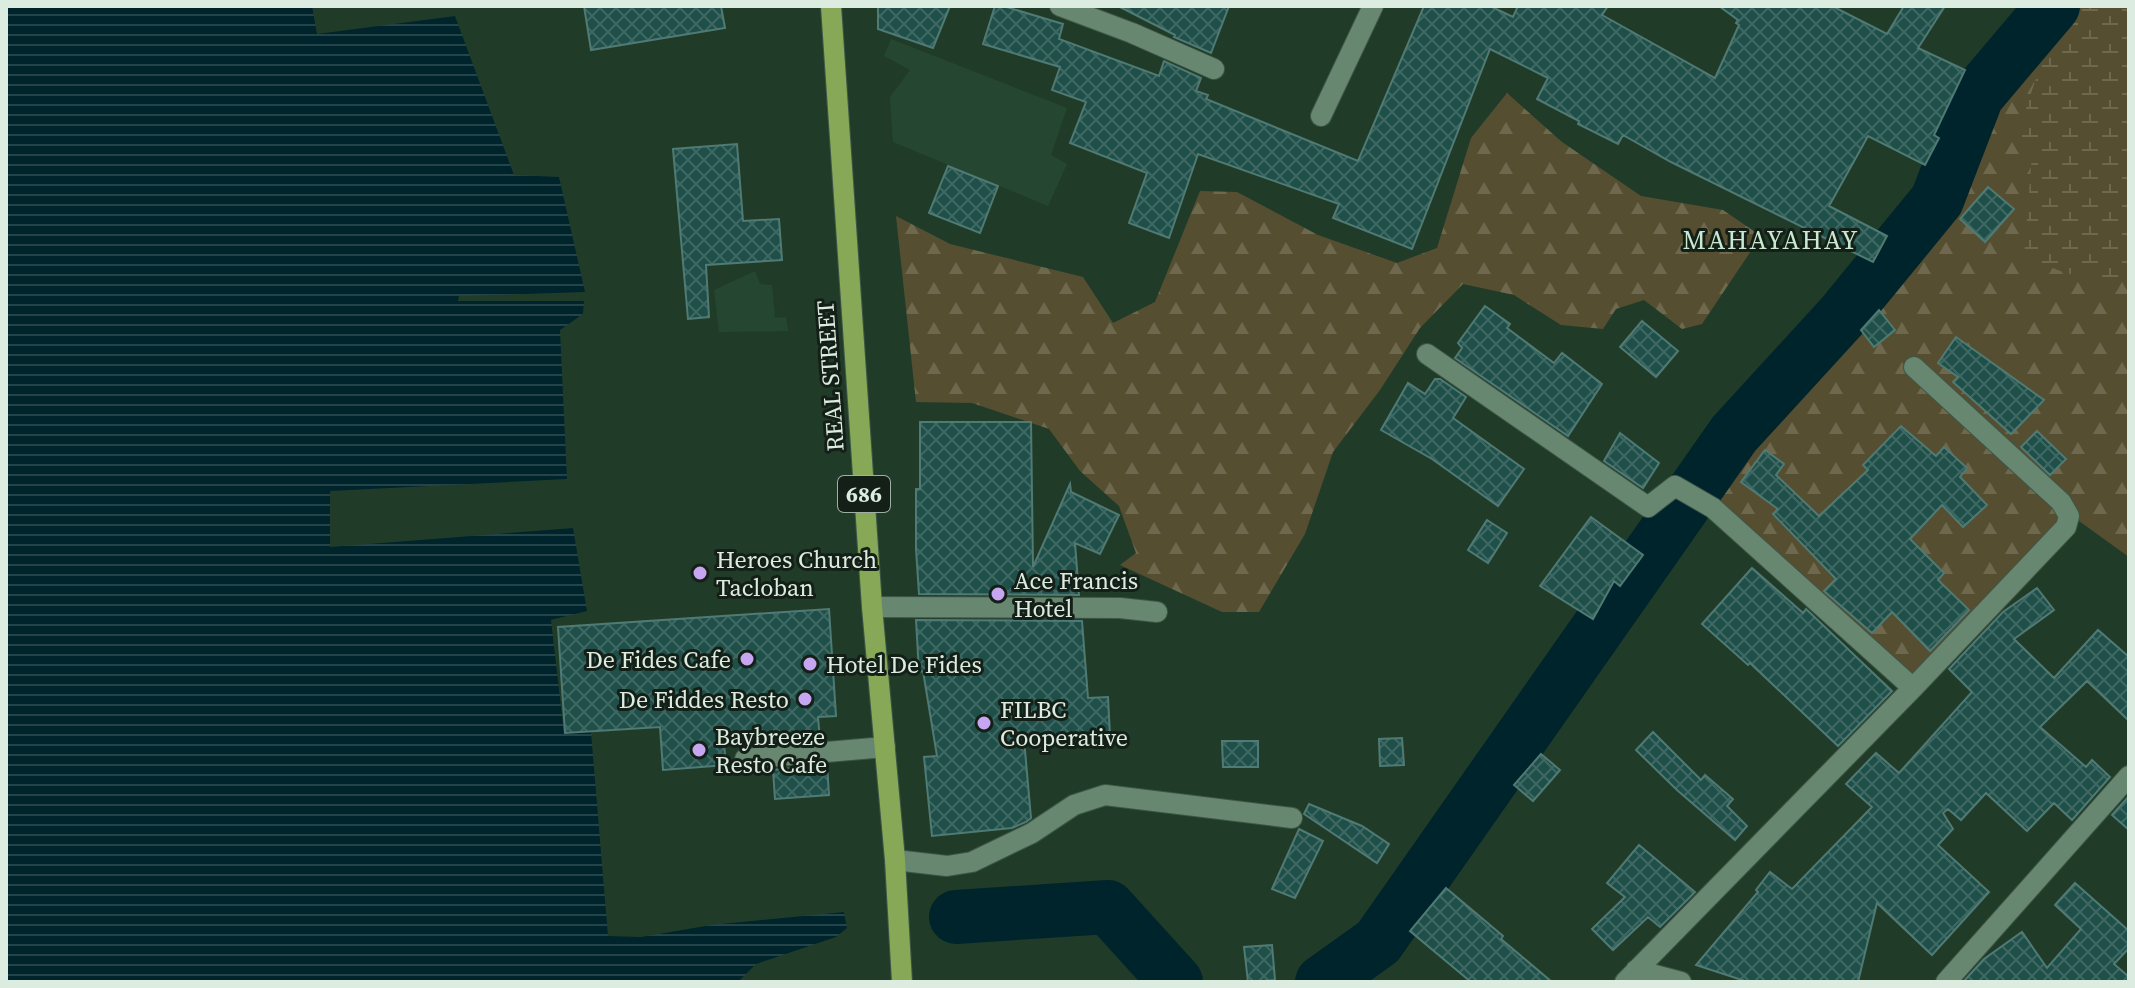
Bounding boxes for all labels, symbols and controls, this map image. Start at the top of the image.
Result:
district label: MAHAYAHAY [1683,222,1859,258]
street label: REAL STREET [808,299,852,453]
road number: 686 [838,476,890,512]
place label: Heroes Church Tacloban [716,543,877,604]
marker: Heroes Church Tacloban [691,564,709,582]
place label: Ace Francis Hotel [1014,564,1138,625]
marker: Ace Francis Hotel [989,585,1007,603]
place label: De Fides Cafe [586,643,731,676]
place label: Hotel De Fides [826,648,982,681]
marker: De Fides Cafe [738,650,756,668]
marker: Hotel De Fides [801,655,819,673]
place label: De Fiddes Resto [619,683,789,716]
marker: De Fiddes Resto [796,690,814,708]
place label: FILBC Cooperative [1000,693,1128,754]
marker: FILBC Cooperative [975,714,993,732]
place label: Baybreeze Resto Cafe [715,720,827,781]
marker: Baybreeze Resto Cafe [690,741,708,759]

